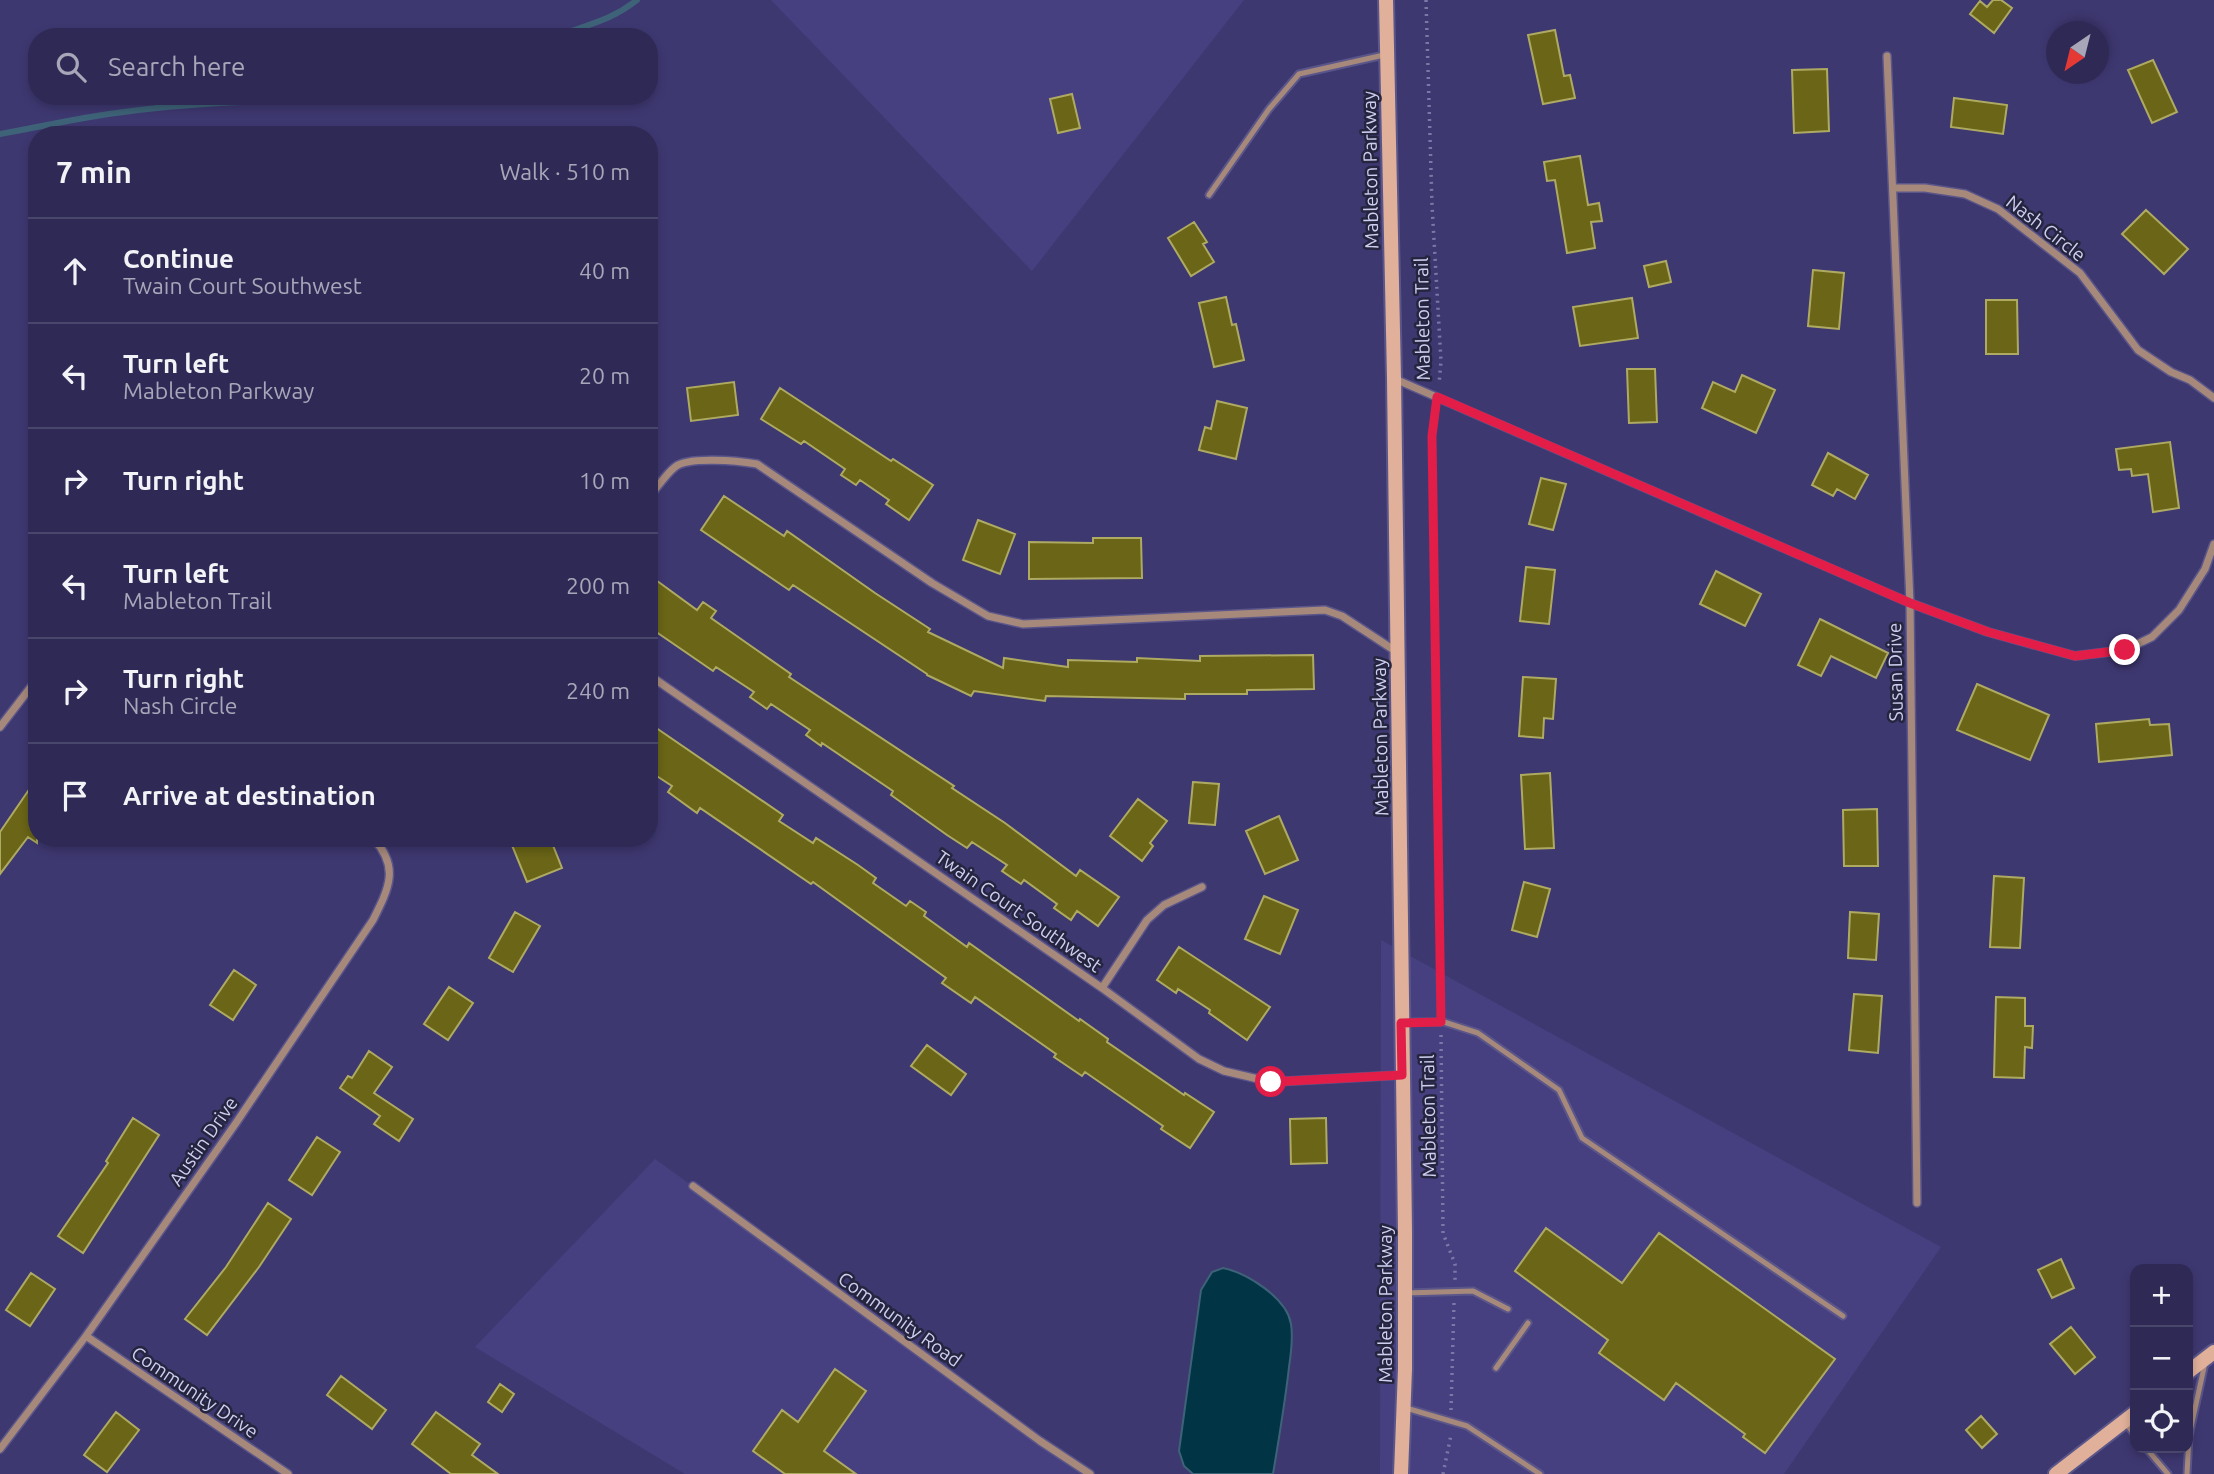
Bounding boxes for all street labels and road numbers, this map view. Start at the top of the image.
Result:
street label: Mableton Parkway [1358,91,1382,249]
street label: Nash Circle [2002,190,2090,266]
street label: Mableton Trail [1410,257,1434,381]
street label: Susan Drive [1883,622,1907,722]
street label: Mableton Parkway [1368,658,1392,816]
street label: Twain Court Southwest [932,845,1107,977]
street label: Mableton Trail [1416,1054,1440,1178]
street label: Austin Drive [164,1092,242,1190]
street label: Mableton Parkway [1374,1225,1396,1383]
street label: Community Road [834,1267,966,1371]
street label: Community Drive [128,1342,262,1442]

